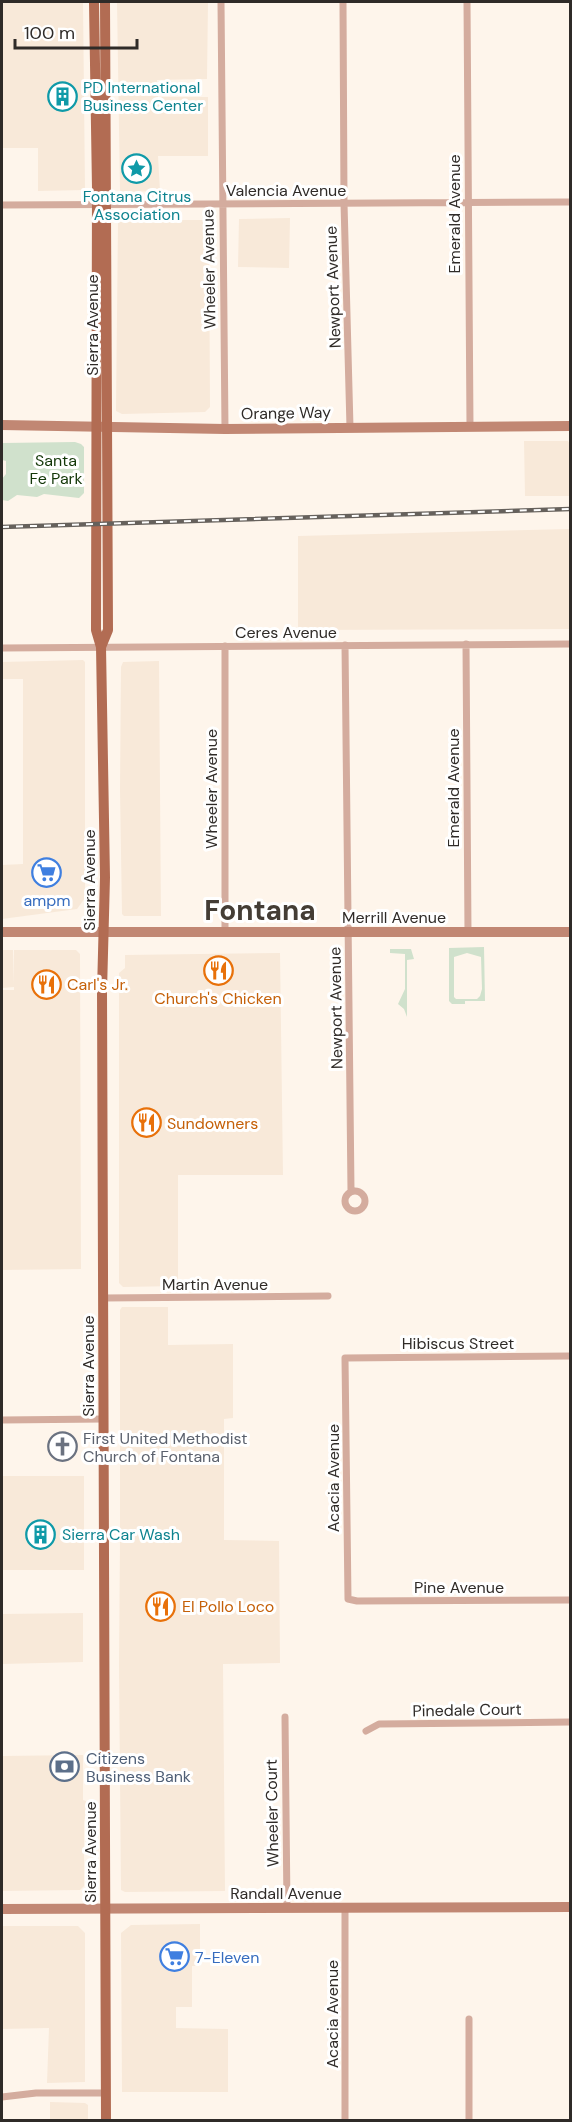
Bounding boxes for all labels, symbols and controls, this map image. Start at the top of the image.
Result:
scale bar [15,12,136,50]
text: 100 m [24,21,75,45]
place label: PD International Business Center [83,77,203,116]
building icon: PD International Business Center [46,80,78,112]
place icon: Fontana Citrus Association [121,152,153,184]
street label: Emerald Avenue [444,154,465,274]
street label: Valencia Avenue [226,180,346,201]
place label: Fontana Citrus Association [83,186,191,225]
street label: Wheeler Avenue [197,209,221,329]
street label: Newport Avenue [320,225,346,349]
street label: Sierra Avenue [82,274,103,376]
street label: Orange Way [241,402,331,424]
park label: Santa Fe Park [29,450,83,489]
street label: Ceres Avenue [235,622,337,643]
street label: Emerald Avenue [443,728,464,848]
street label: Wheeler Avenue [201,729,222,849]
street label: Sierra Avenue [79,829,100,931]
supermarket icon: ampm [31,856,63,888]
place label: ampm [23,890,71,911]
district label: Fontana [204,892,316,929]
street label: Merrill Avenue [342,907,446,928]
street label: Newport Avenue [324,947,348,1069]
restaurant icon: Church's Chicken [202,954,234,986]
restaurant icon: Carl's Jr. [30,968,62,1000]
place label: Carl's Jr. [67,974,128,995]
place label: Church's Chicken [154,988,282,1009]
restaurant icon: Sundowners [130,1107,162,1139]
place label: Sundowners [167,1113,258,1134]
street label: Martin Avenue [162,1274,268,1295]
street label: Sierra Avenue [78,1315,99,1417]
street label: Hibiscus Street [402,1333,514,1354]
street label: Acacia Avenue [323,1424,344,1532]
place label: First United Methodist Church of Fontana [83,1428,248,1467]
church icon: First United Methodist Church of Fontana [46,1431,78,1463]
building icon: Sierra Car Wash [25,1518,57,1550]
place label: Sierra Car Wash [62,1524,180,1545]
street label: Pine Avenue [414,1577,504,1598]
restaurant icon: El Pollo Loco [145,1590,177,1622]
place label: El Pollo Loco [182,1596,274,1617]
street label: Pinedale Court [412,1699,522,1721]
place label: Citizens Business Bank [86,1748,191,1787]
bank icon: Citizens Business Bank [49,1751,81,1783]
street label: Wheeler Court [261,1759,283,1867]
street label: Sierra Avenue [80,1801,101,1903]
street label: Randall Avenue [230,1883,342,1904]
supermarket icon: 7-Eleven [158,1941,190,1973]
place label: 7-Eleven [195,1947,259,1968]
street label: Acacia Avenue [322,1960,343,2068]

